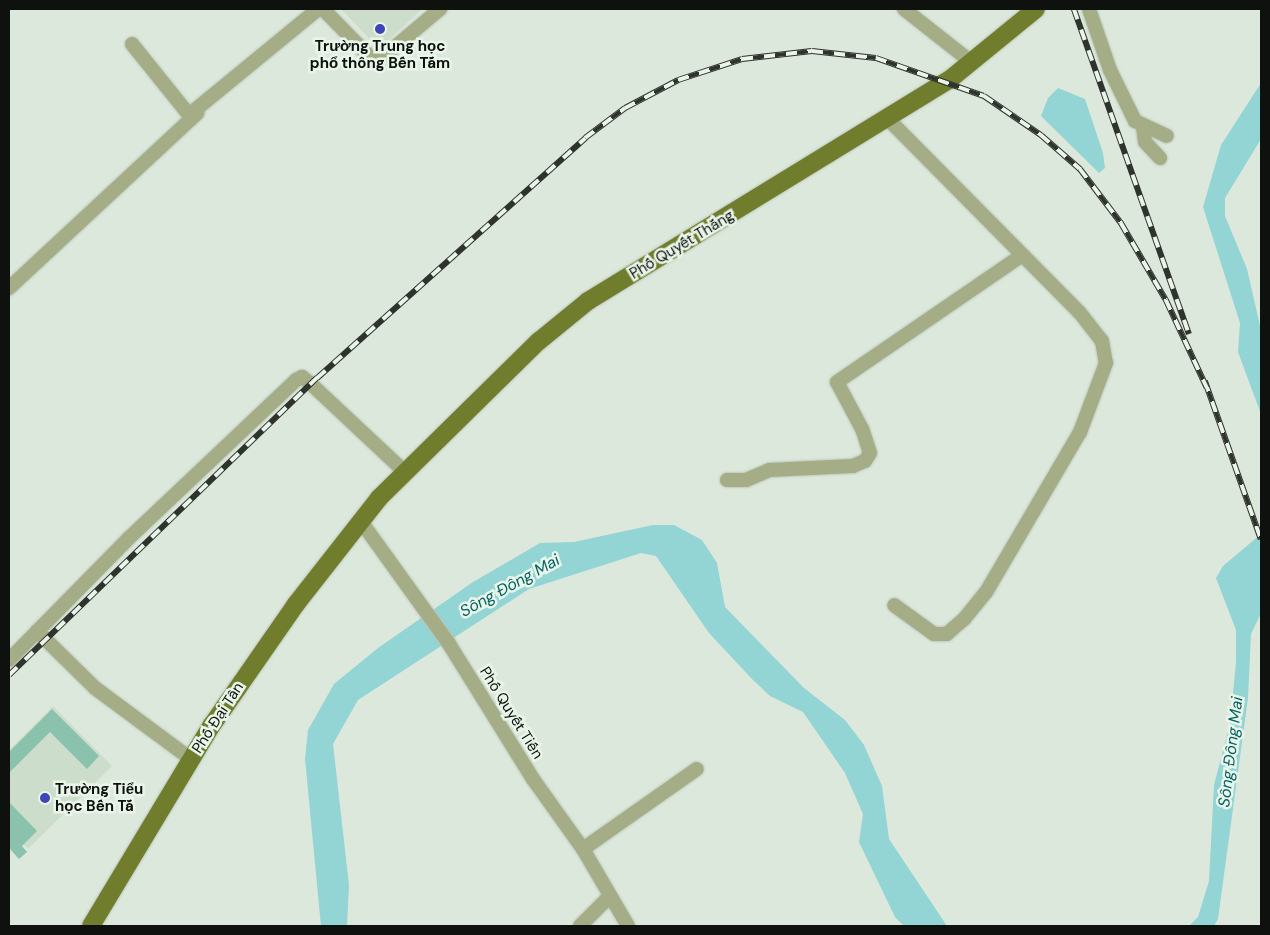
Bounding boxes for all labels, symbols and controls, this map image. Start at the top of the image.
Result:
marker: Trường Trung học phổ thông Bến Tắm [374,23,386,35]
place label: Trường Trung học phổ thông Bến Tắm [310,37,450,72]
street label: Phố Quyết Thắng [627,207,737,283]
water label: Sông Đông Mai [457,551,563,621]
street label: Phố Quyết Tiến [475,664,547,762]
street label: Phố Đại Tân [188,679,248,757]
water label: Sông Đông Mai [1215,696,1247,808]
place label: Trường Tiểu học Bến Tắ [55,780,143,815]
marker: Trường Tiểu học Bến Tắ [39,792,51,804]

